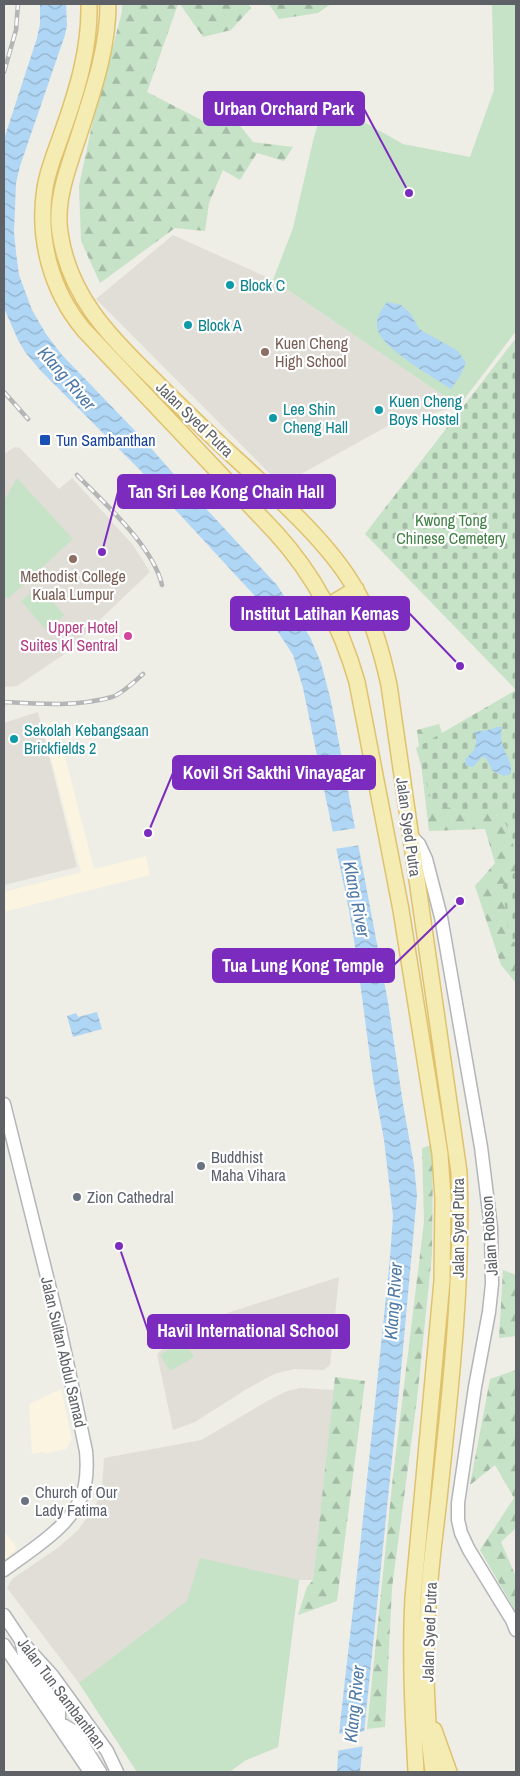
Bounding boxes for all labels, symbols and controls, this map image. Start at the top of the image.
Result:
callout: Urban Orchard Park [204,92,364,125]
text: Urban Orchard Park [214,96,355,121]
place label: Block C [240,274,285,296]
marker: Block C [224,279,236,291]
place label: Block A [198,314,242,336]
marker: Block A [182,319,194,331]
place label: Kuen Cheng High School [275,332,349,372]
water label: Klang River [32,341,102,416]
marker: Kuen Cheng High School [259,346,271,358]
street label: Jalan Syed Putra [151,376,239,462]
place label: Kuen Cheng Boys Hostel [389,390,463,430]
place label: Lee Shin Cheng Hall [283,398,348,438]
marker: Kuen Cheng Boys Hostel [373,404,385,416]
marker: Lee Shin Cheng Hall [267,412,279,424]
place label: Tun Sambanthan [56,429,156,451]
marker: Tun Sambanthan [38,433,52,447]
callout: Tan Sri Lee Kong Chain Hall [118,475,335,508]
text: Tan Sri Lee Kong Chain Hall [128,479,324,504]
park label: Kwong Tong Chinese Cemetery [396,509,506,549]
marker: Methodist College Kuala Lumpur [67,553,79,565]
place label: Methodist College Kuala Lumpur [20,565,126,605]
callout: Institut Latihan Kemas [231,597,409,630]
text: Institut Latihan Kemas [241,601,399,626]
place label: Upper Hotel Suites Kl Sentral [20,616,118,656]
marker: Upper Hotel Suites Kl Sentral [122,630,134,642]
place label: Sekolah Kebangsaan Brickfields 2 [24,719,149,759]
marker: Sekolah Kebangsaan Brickfields 2 [8,733,20,745]
callout: Kovil Sri Sakthi Vinayagar [173,756,375,789]
text: Kovil Sri Sakthi Vinayagar [183,760,366,785]
street label: Jalan Syed Putra [391,776,427,879]
water label: Klang River [337,859,377,940]
callout: Tua Lung Kong Temple [213,949,394,982]
text: Tua Lung Kong Temple [222,953,384,978]
place label: Buddhist Maha Vihara [211,1146,287,1186]
marker: Buddhist Maha Vihara [195,1160,207,1172]
street label: Jalan Syed Putra [447,1177,469,1278]
place label: Zion Cathedral [87,1186,174,1208]
marker: Zion Cathedral [71,1191,83,1203]
street label: Jalan Robson [475,1195,503,1277]
water label: Klang River [378,1261,408,1340]
street label: Jalan Sultan Abdul Samad [36,1275,92,1429]
callout: Havil International School [148,1315,349,1348]
text: Havil International School [157,1318,339,1343]
place label: Church of Our Lady Fatima [35,1481,118,1521]
marker: Church of Our Lady Fatima [19,1495,31,1507]
street label: Jalan Syed Putra [416,1581,442,1682]
street label: Jalan Tun Sambanthan [13,1633,111,1753]
water label: Klang River [338,1663,371,1744]

